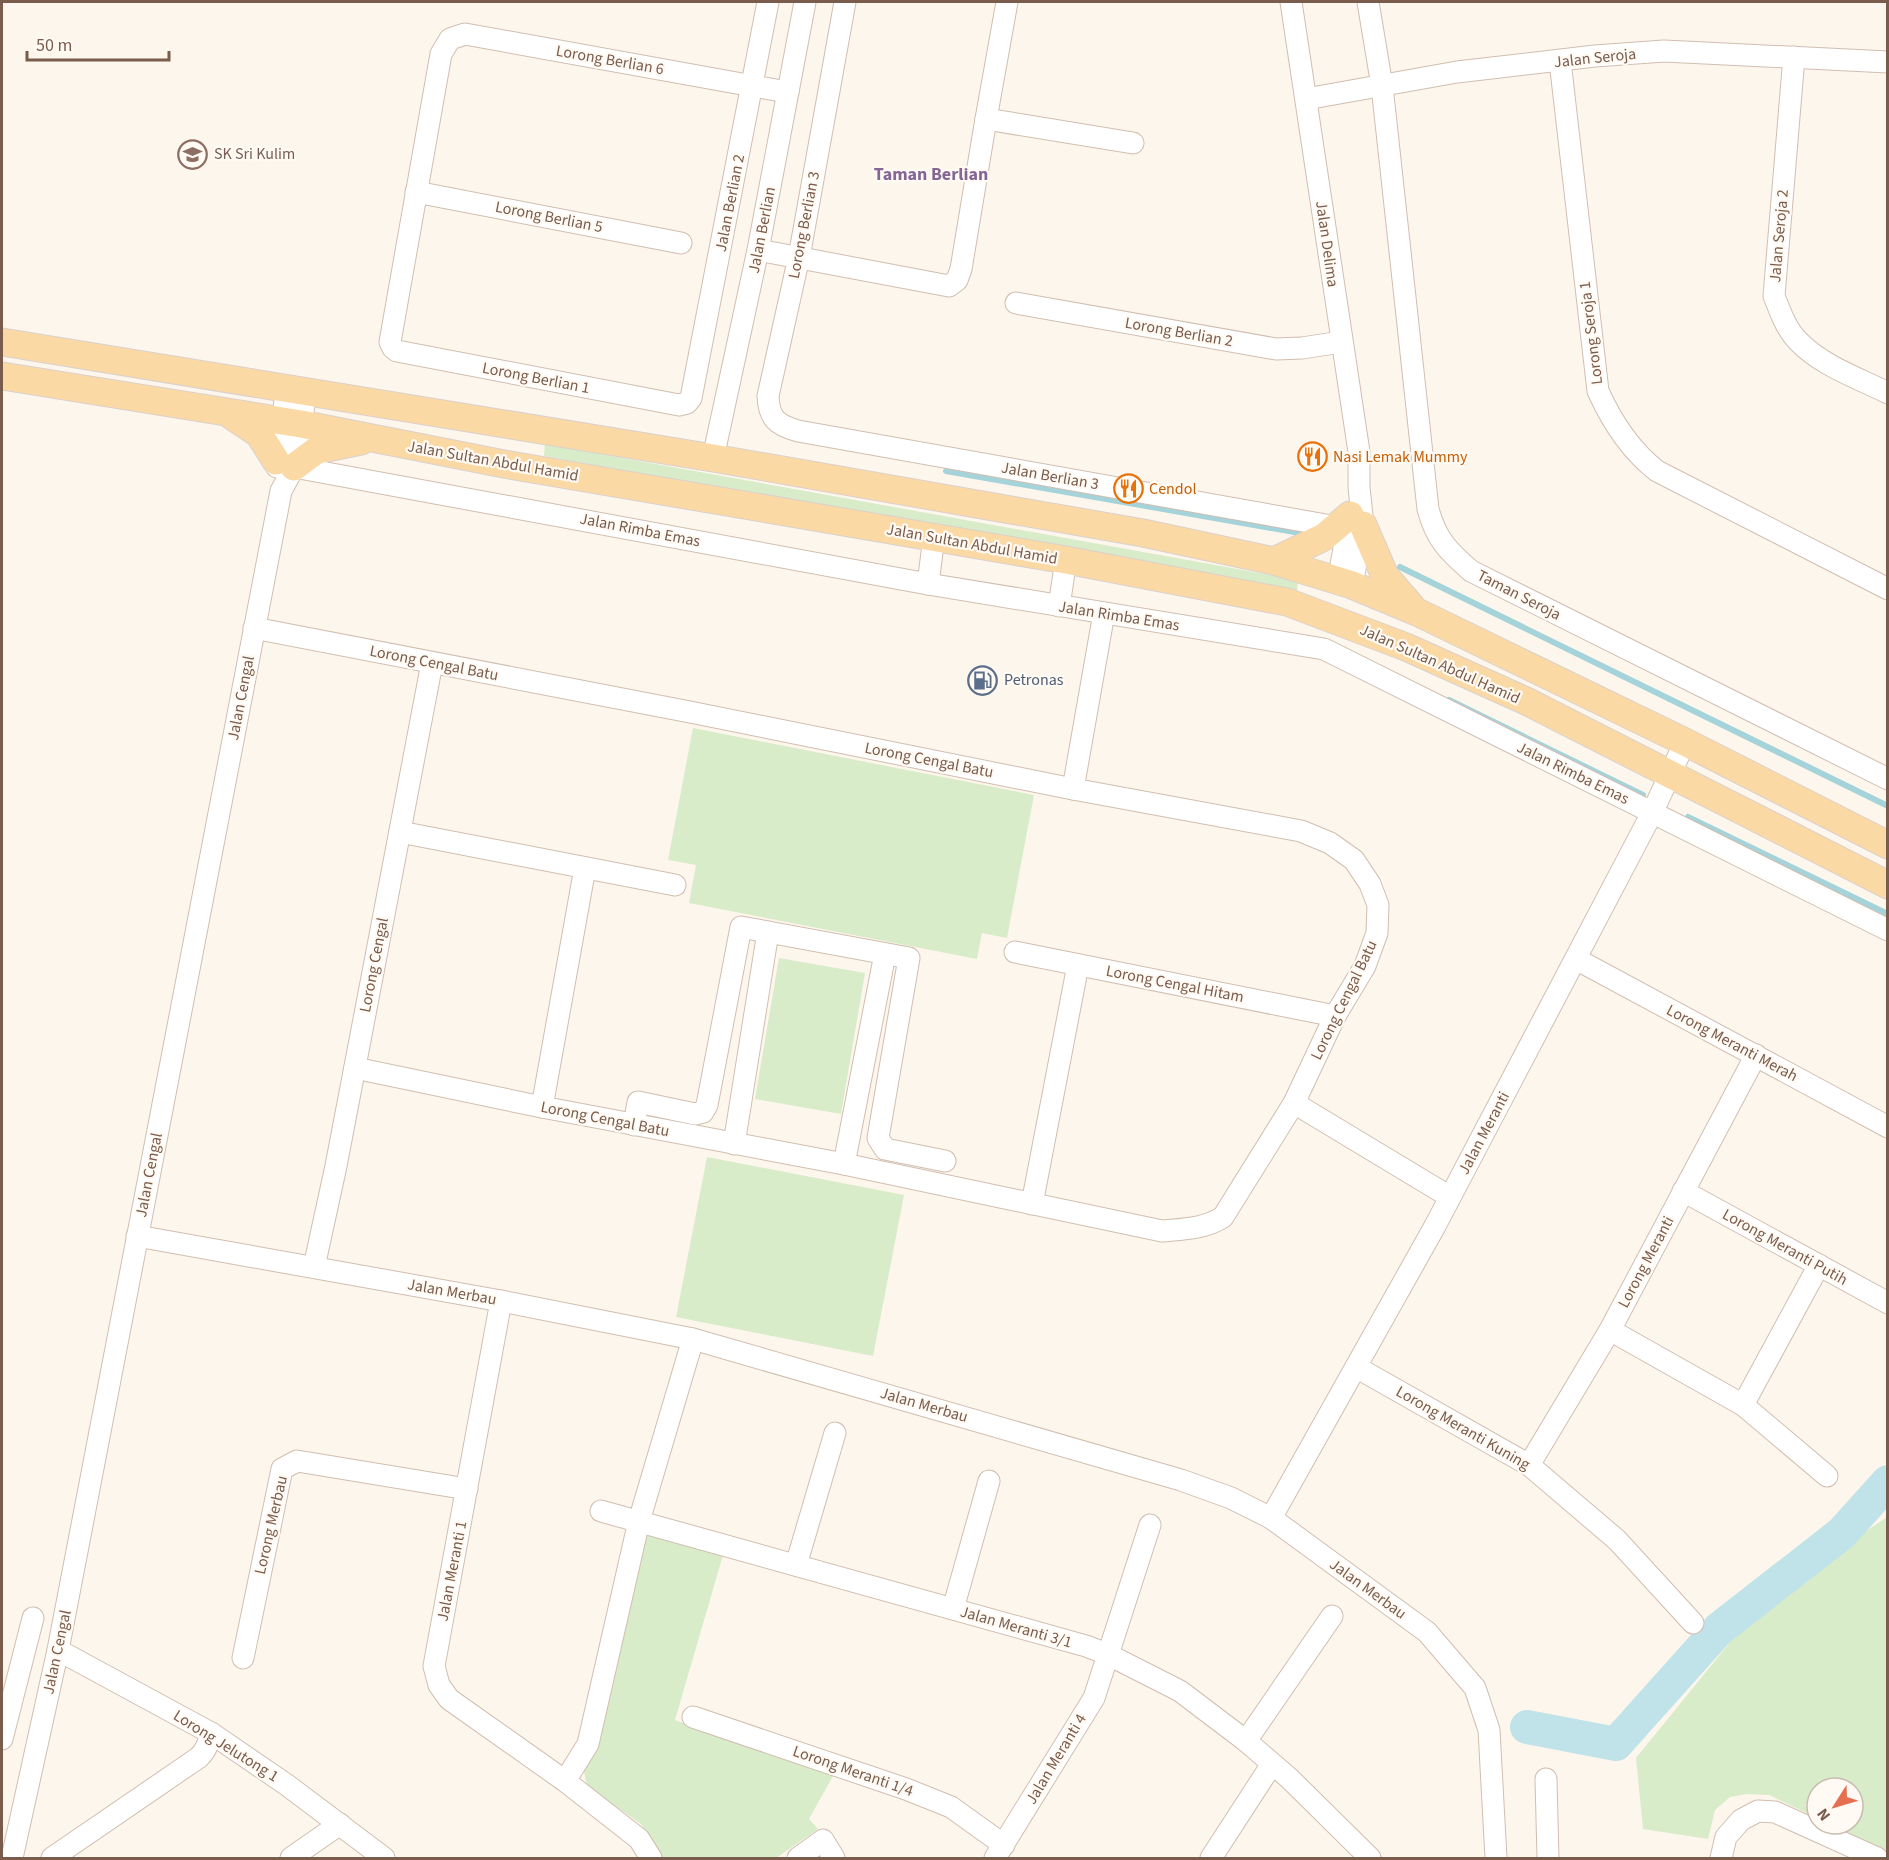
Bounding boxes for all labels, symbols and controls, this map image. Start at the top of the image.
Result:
scale bar [27,24,170,62]
text: 50 m [36,33,72,58]
street label: Lorong Berlian 6 [554,40,666,80]
street label: Jalan Seroja [1553,43,1637,73]
school or university icon: SK Sri Kulim [177,138,209,170]
place label: SK Sri Kulim [214,143,295,165]
street label: Jalan Berlian 2 [710,152,750,254]
district label: Taman Berlian [874,162,988,187]
street label: Lorong Berlian 3 [783,169,825,281]
street label: Jalan Berlian [743,185,781,275]
street label: Jalan Seroja 2 [1764,188,1794,284]
street label: Lorong Berlian 5 [493,196,605,238]
street label: Jalan Delima [1310,199,1344,289]
street label: Lorong Seroja 1 [1574,280,1608,386]
street label: Lorong Berlian 2 [1123,312,1235,352]
street label: Lorong Berlian 1 [480,357,592,399]
street label: Jalan Sultan Abdul Hamid [406,435,580,487]
restaurant icon: Nasi Lemak Mummy [1296,441,1328,473]
place label: Nasi Lemak Mummy [1333,446,1468,468]
street label: Jalan Berlian 3 [999,457,1101,495]
restaurant icon: Cendol [1112,473,1144,505]
place label: Cendol [1149,478,1196,500]
street label: Jalan Rimba Emas [578,508,703,553]
street label: Jalan Sultan Abdul Hamid [885,518,1059,570]
street label: Taman Seroja [1473,564,1565,626]
street label: Jalan Rimba Emas [1057,596,1182,636]
street label: Jalan Sultan Abdul Hamid [1356,619,1524,709]
street label: Lorong Cengal Batu [368,640,500,686]
street label: Jalan Cengal [222,654,260,742]
fuel station icon: Petronas [967,664,999,696]
place label: Petronas [1004,669,1064,691]
street label: Jalan Rimba Emas [1513,736,1633,810]
street label: Lorong Cengal Batu [863,737,995,783]
street label: Lorong Cengal [354,916,394,1014]
street label: Lorong Cengal Batu [1305,936,1383,1064]
street label: Lorong Cengal Hitam [1104,960,1246,1008]
street label: Lorong Meranti Merah [1662,999,1802,1087]
street label: Jalan Meranti [1453,1088,1515,1178]
street label: Lorong Cengal Batu [539,1096,671,1142]
street label: Jalan Cengal [130,1131,168,1219]
street label: Lorong Meranti Putih [1718,1203,1852,1291]
street label: Lorong Meranti [1613,1212,1679,1312]
street label: Jalan Merbau [406,1273,498,1311]
street label: Lorong Meranti Kuning [1392,1381,1534,1475]
street label: Jalan Merbau [878,1382,970,1428]
street label: Lorong Merbau [249,1473,293,1577]
street label: Jalan Meranti 1 [431,1519,473,1623]
street label: Jalan Merbau [1325,1554,1411,1624]
street label: Jalan Meranti 3/1 [957,1601,1075,1653]
street label: Jalan Cengal [37,1608,77,1696]
street label: Lorong Jelutong 1 [169,1705,283,1787]
street label: Jalan Meranti 4 [1020,1710,1092,1808]
street label: Lorong Meranti 1/4 [790,1740,916,1802]
north arrow [1805,1776,1865,1836]
text: N [1812,1804,1836,1825]

